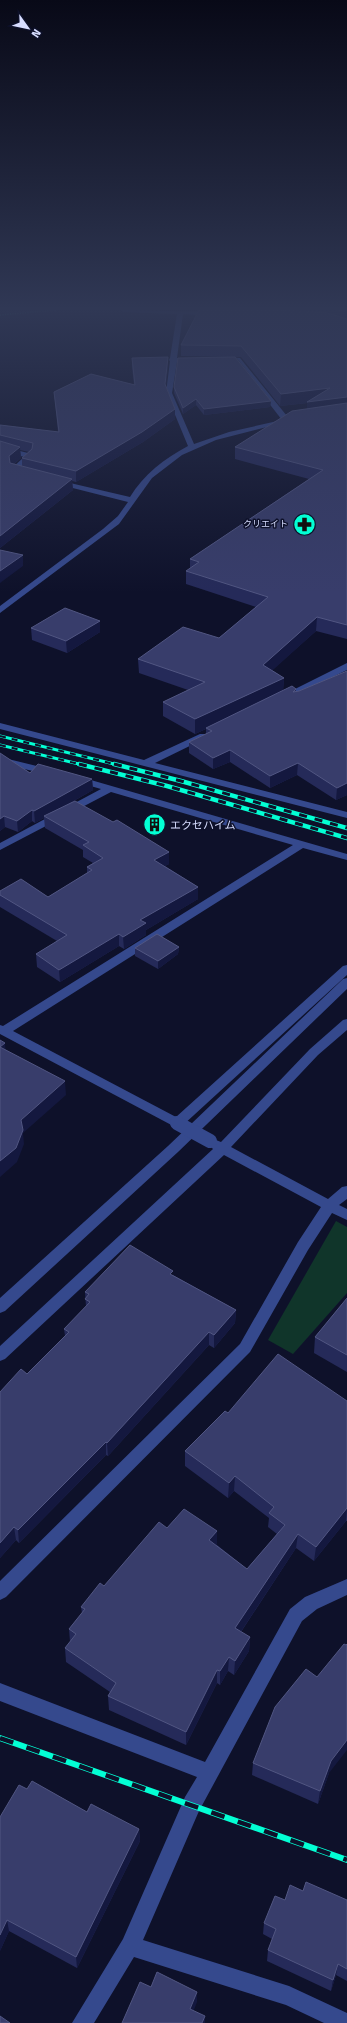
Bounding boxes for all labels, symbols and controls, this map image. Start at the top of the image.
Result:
north arrow [8,8,48,48]
text: N [29,27,43,40]
pharmacy icon: クリエイト [291,511,317,537]
place label: クリエイト [243,519,288,529]
building icon: エクセハイム [141,812,167,838]
place label: エクセハイム [170,819,236,832]

